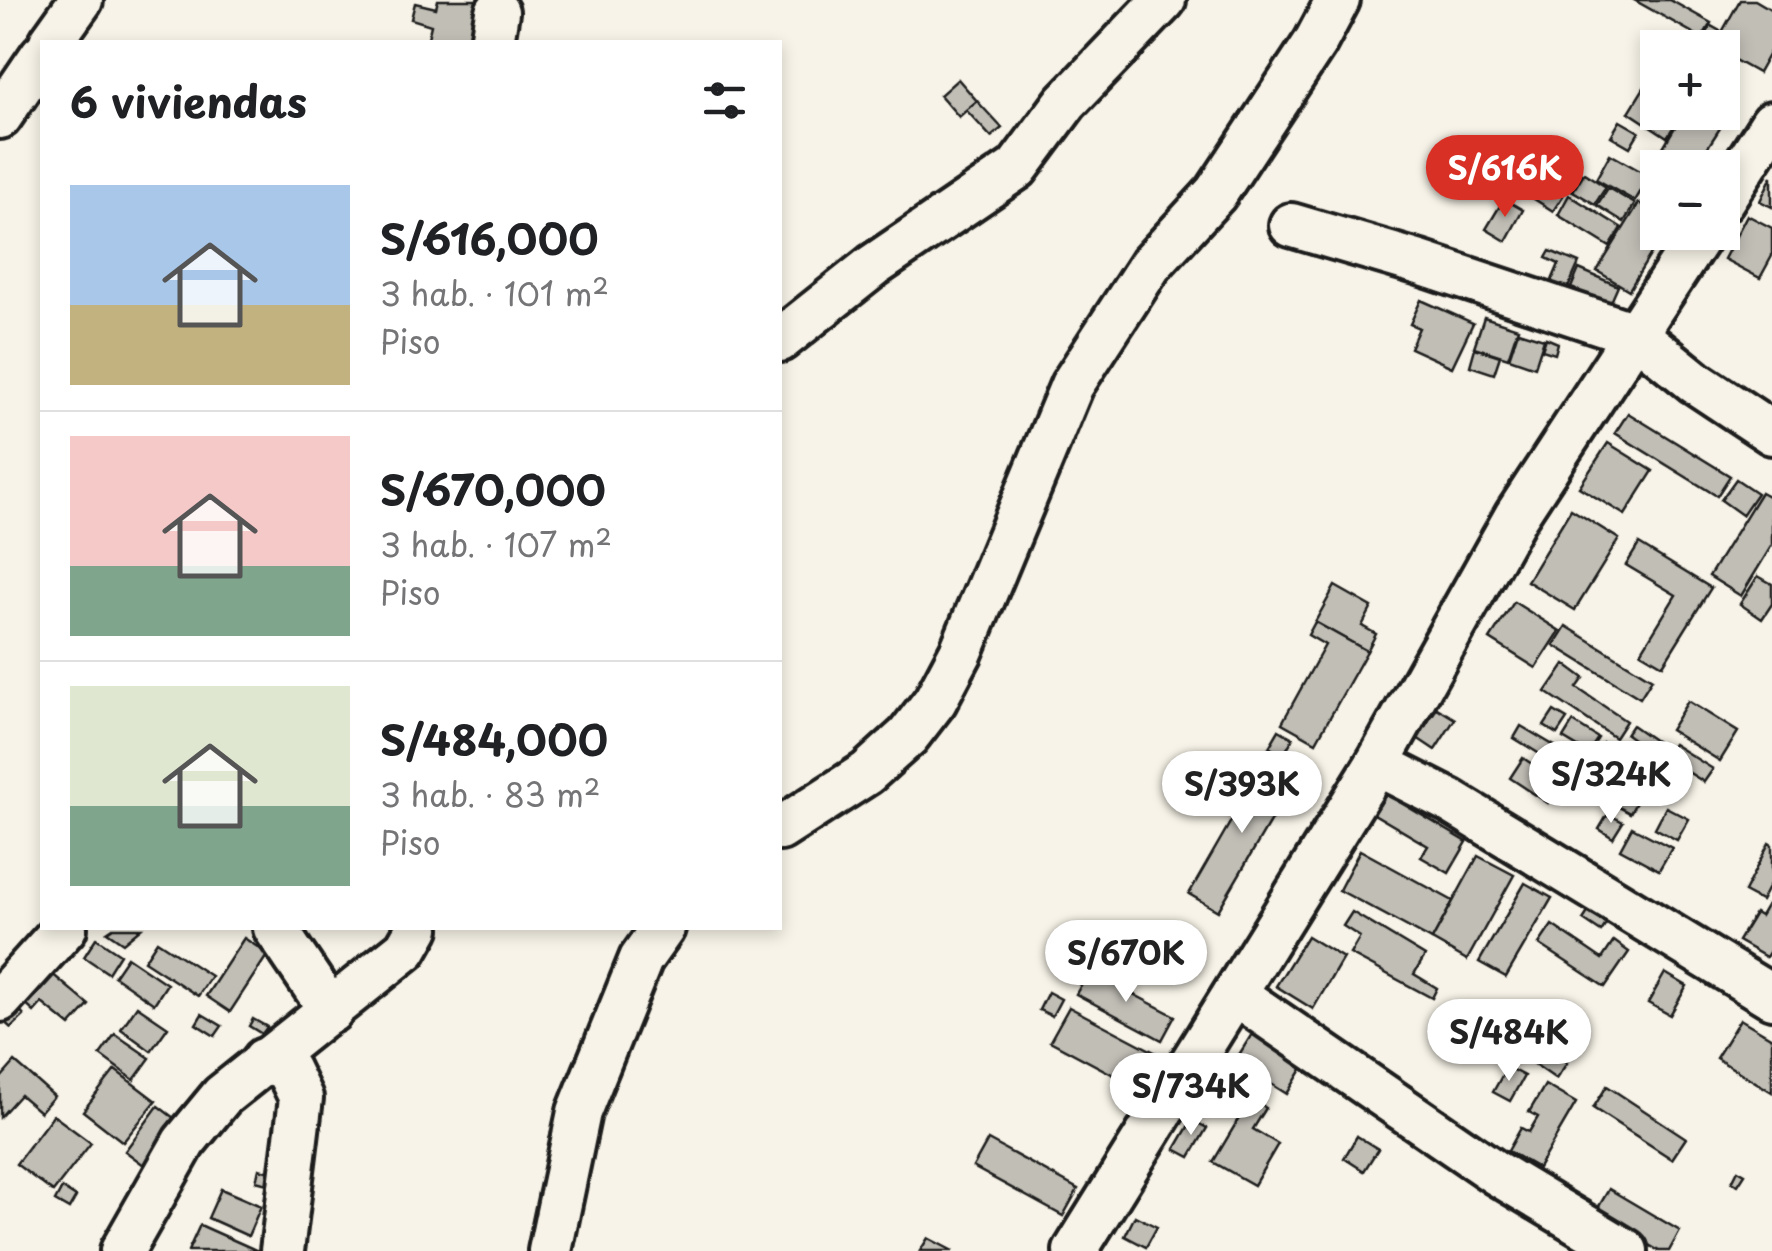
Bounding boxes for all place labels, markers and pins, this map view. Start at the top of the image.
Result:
pin: S/616K [1424,135,1586,220]
pin: S/324K [1530,741,1692,826]
pin: S/393K [1161,751,1323,836]
pin: S/670K [1045,920,1207,1005]
pin: S/484K [1428,999,1590,1084]
pin: S/734K [1110,1053,1272,1138]

